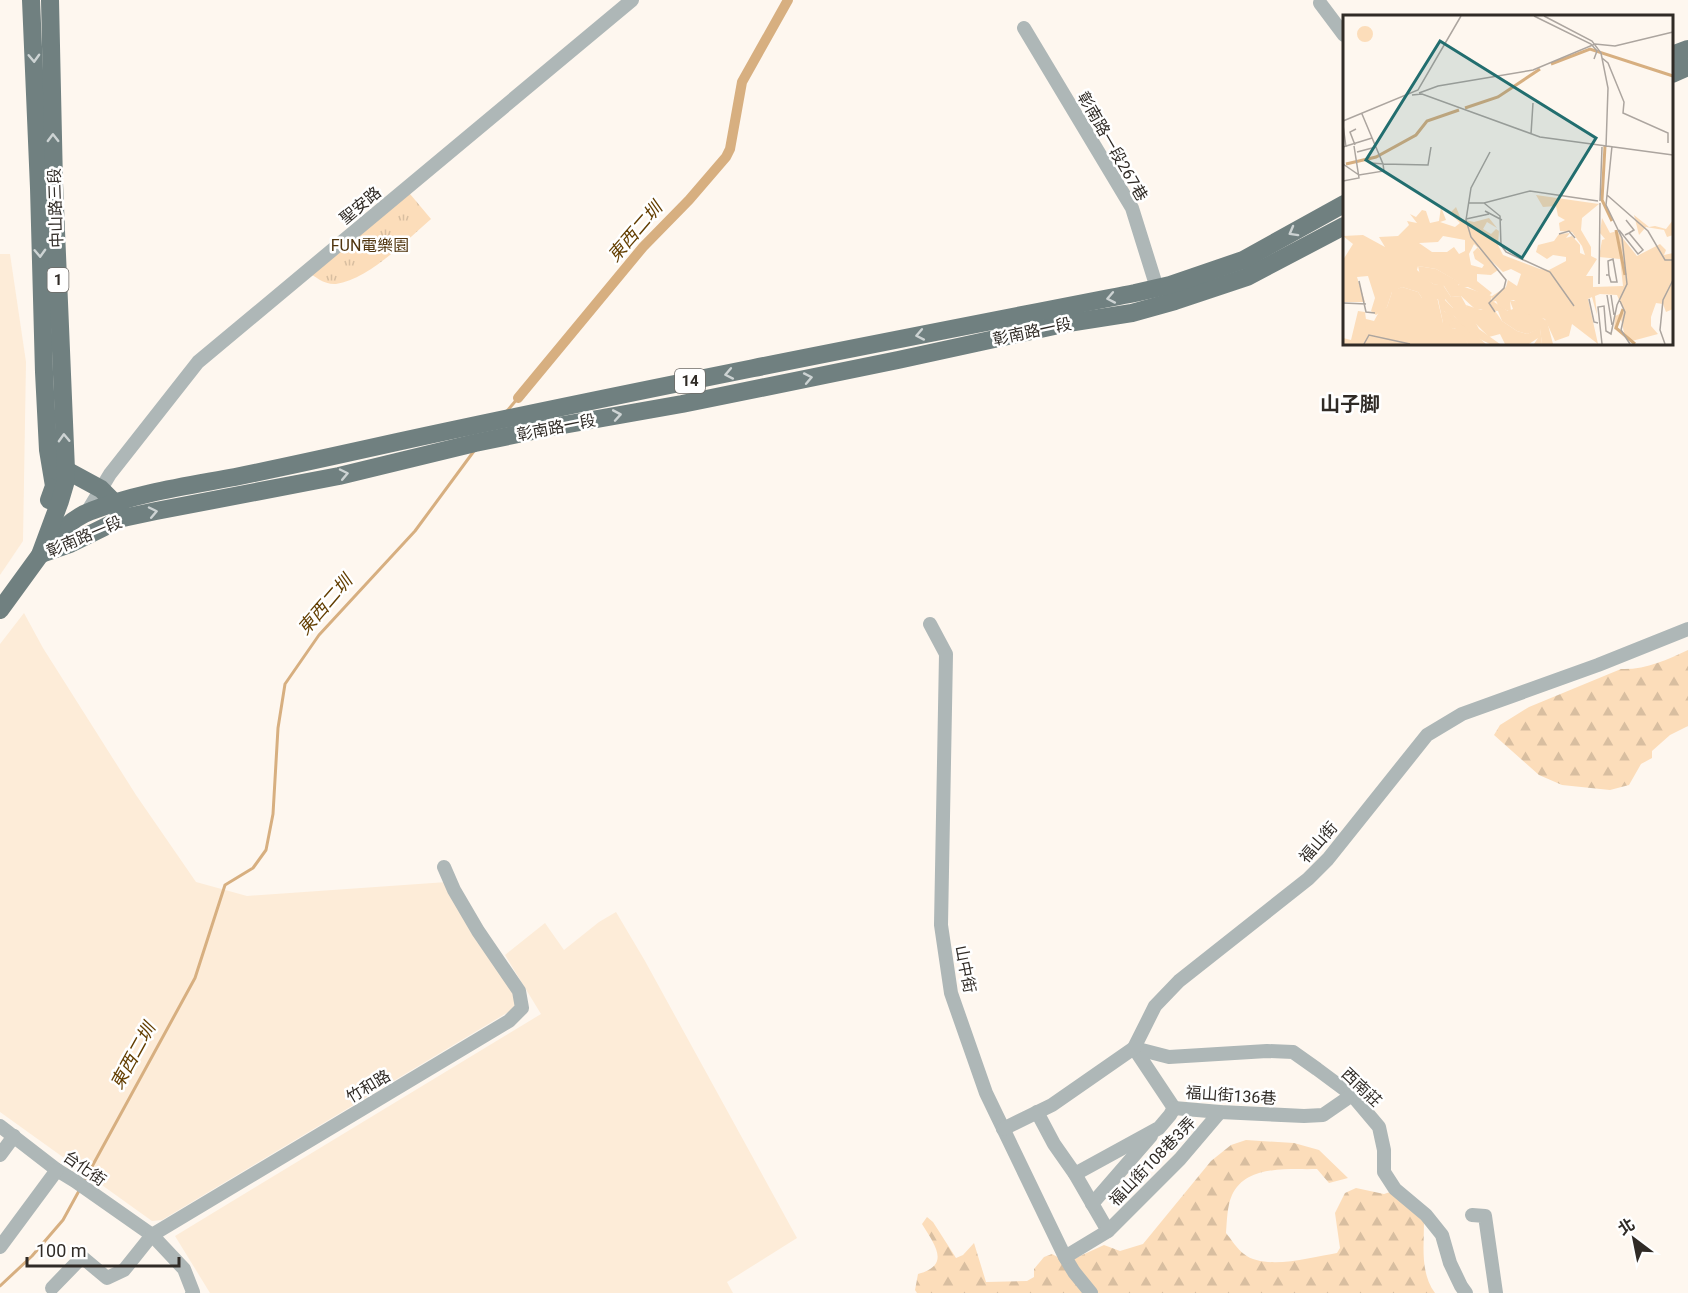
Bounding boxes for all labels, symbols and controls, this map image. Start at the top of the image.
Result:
inset map [1343,15,1673,345]
one-way arrow [27,54,40,63]
street label: 彰南路一段267巷 [1074,88,1152,204]
one-way arrow [47,134,60,143]
street label: 中山路三段 [45,168,66,248]
street label: 聖安路 [336,183,385,228]
water label: 東西二圳 [603,195,668,266]
one-way arrow [1289,225,1299,236]
park label: FUN電樂園 [331,236,409,255]
one-way arrow [34,249,47,258]
road number: 1 [48,268,68,292]
one-way arrow [1106,291,1116,304]
street label: 彰南路一段 [991,314,1073,349]
one-way arrow [915,328,925,341]
one-way arrow [724,367,734,380]
road number: 14 [675,369,705,393]
one-way arrow [803,372,813,385]
district label: 山子脚 [1320,392,1380,416]
one-way arrow [611,409,621,422]
street label: 彰南路一段 [515,411,597,444]
one-way arrow [58,433,71,442]
one-way arrow [339,469,349,482]
one-way arrow [147,506,157,519]
street label: 彰南路一段 [44,512,125,561]
water label: 東西二圳 [293,568,358,639]
street label: 福山街 [1295,818,1341,867]
street label: 山中街 [952,944,979,994]
water label: 東西二圳 [106,1017,161,1092]
street label: 西南莊 [1338,1064,1386,1111]
street label: 竹和路 [343,1066,394,1107]
street label: 福山街136巷 [1185,1083,1277,1108]
street label: 福山街108巷3弄 [1105,1113,1199,1210]
street label: 台化街 [60,1147,110,1190]
north arrow [1604,1209,1664,1269]
text: 北 [1614,1214,1638,1239]
scale bar [27,1230,178,1268]
text: 100 m [36,1240,87,1261]

